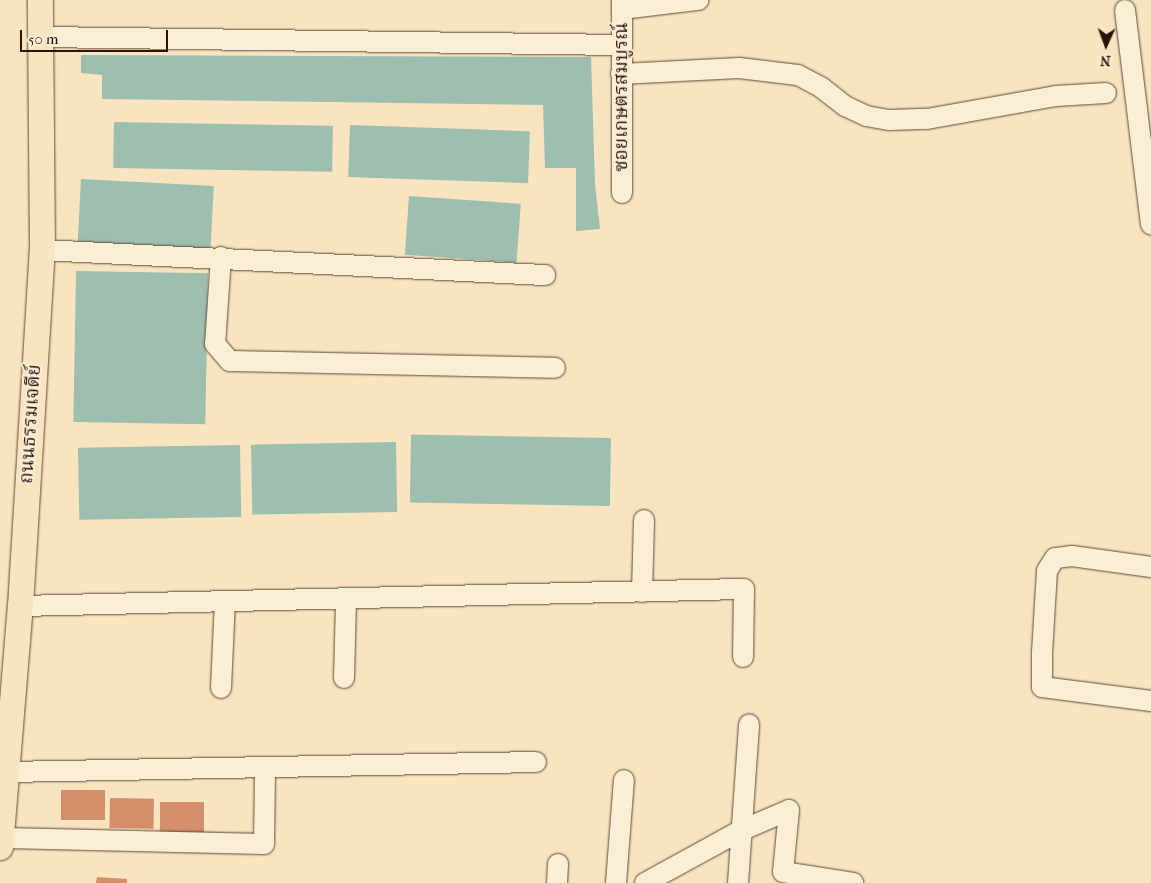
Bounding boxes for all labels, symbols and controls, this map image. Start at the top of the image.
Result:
scale bar [22,20,170,52]
north arrow [1081,20,1131,70]
street label: ซอยเกษตรสมบูรณ์ [611,22,633,172]
text: 50 m [28,30,58,48]
text: N [1100,52,1111,69]
street label: ถนนธรรมเจดีย์ [15,364,47,484]

